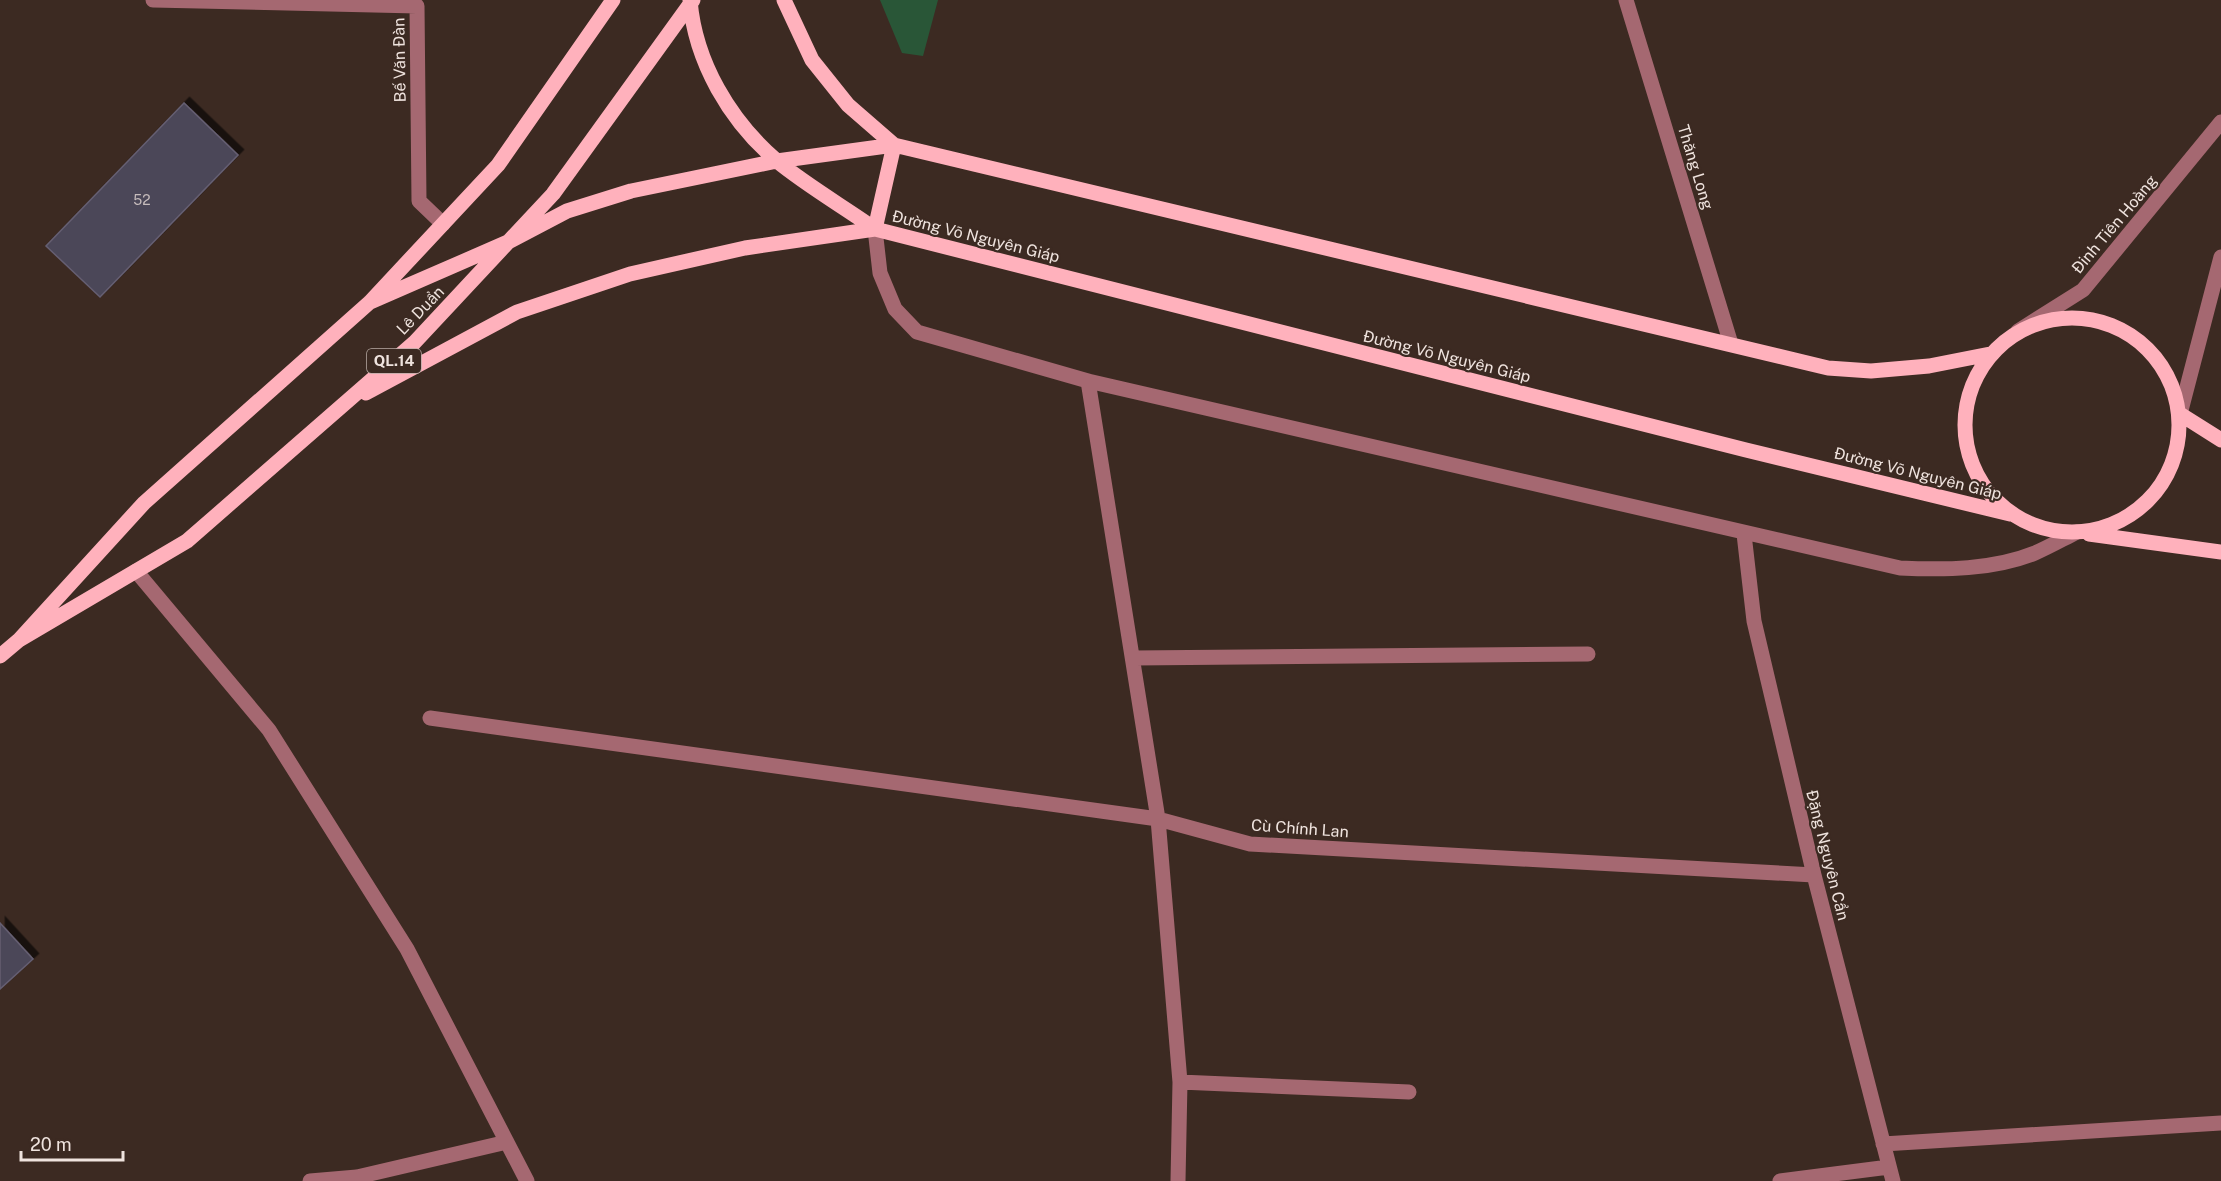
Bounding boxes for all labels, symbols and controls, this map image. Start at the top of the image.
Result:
street label: Bế Văn Đàn [389,17,410,102]
street label: Thăng Long [1674,122,1717,212]
street label: Đinh Tiên Hoàng [2068,171,2161,277]
house number: 52 [133,192,151,208]
street label: Đường Võ Nguyên Giáp [890,206,1062,267]
street label: Lê Duẩn [393,282,448,339]
street label: Đường Võ Nguyên Giáp [1361,326,1533,387]
road number: QL.14 [367,349,421,373]
street label: Đường Võ Nguyên Giáp [1832,443,2004,504]
street label: Đặng Nguyên Cẩn [1802,788,1853,922]
street label: Cù Chính Lan [1251,816,1349,841]
scale bar [21,1124,123,1162]
text: 20 m [30,1134,72,1155]

